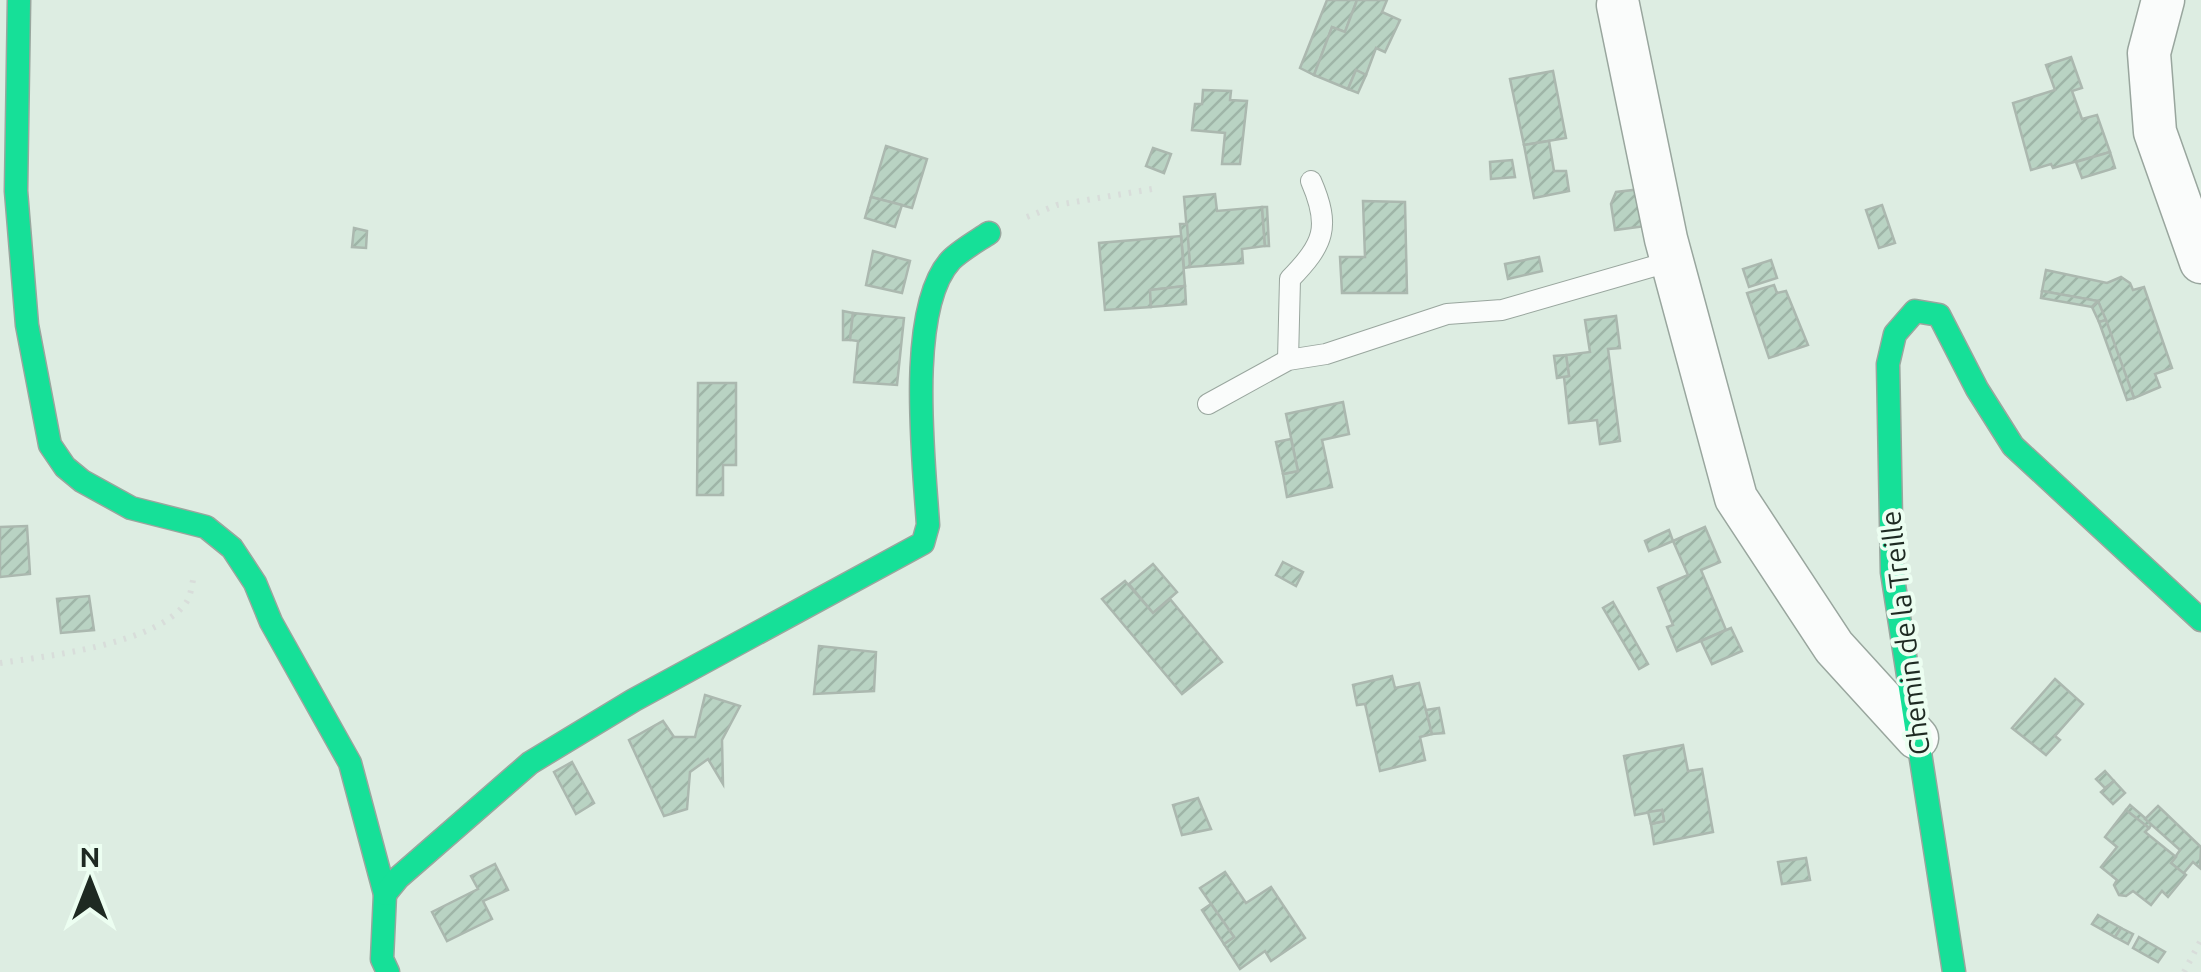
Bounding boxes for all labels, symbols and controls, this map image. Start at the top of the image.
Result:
street label: Chemin de la Treille [1874,509,1935,757]
north arrow [40,832,140,932]
text: N [80,841,100,872]

